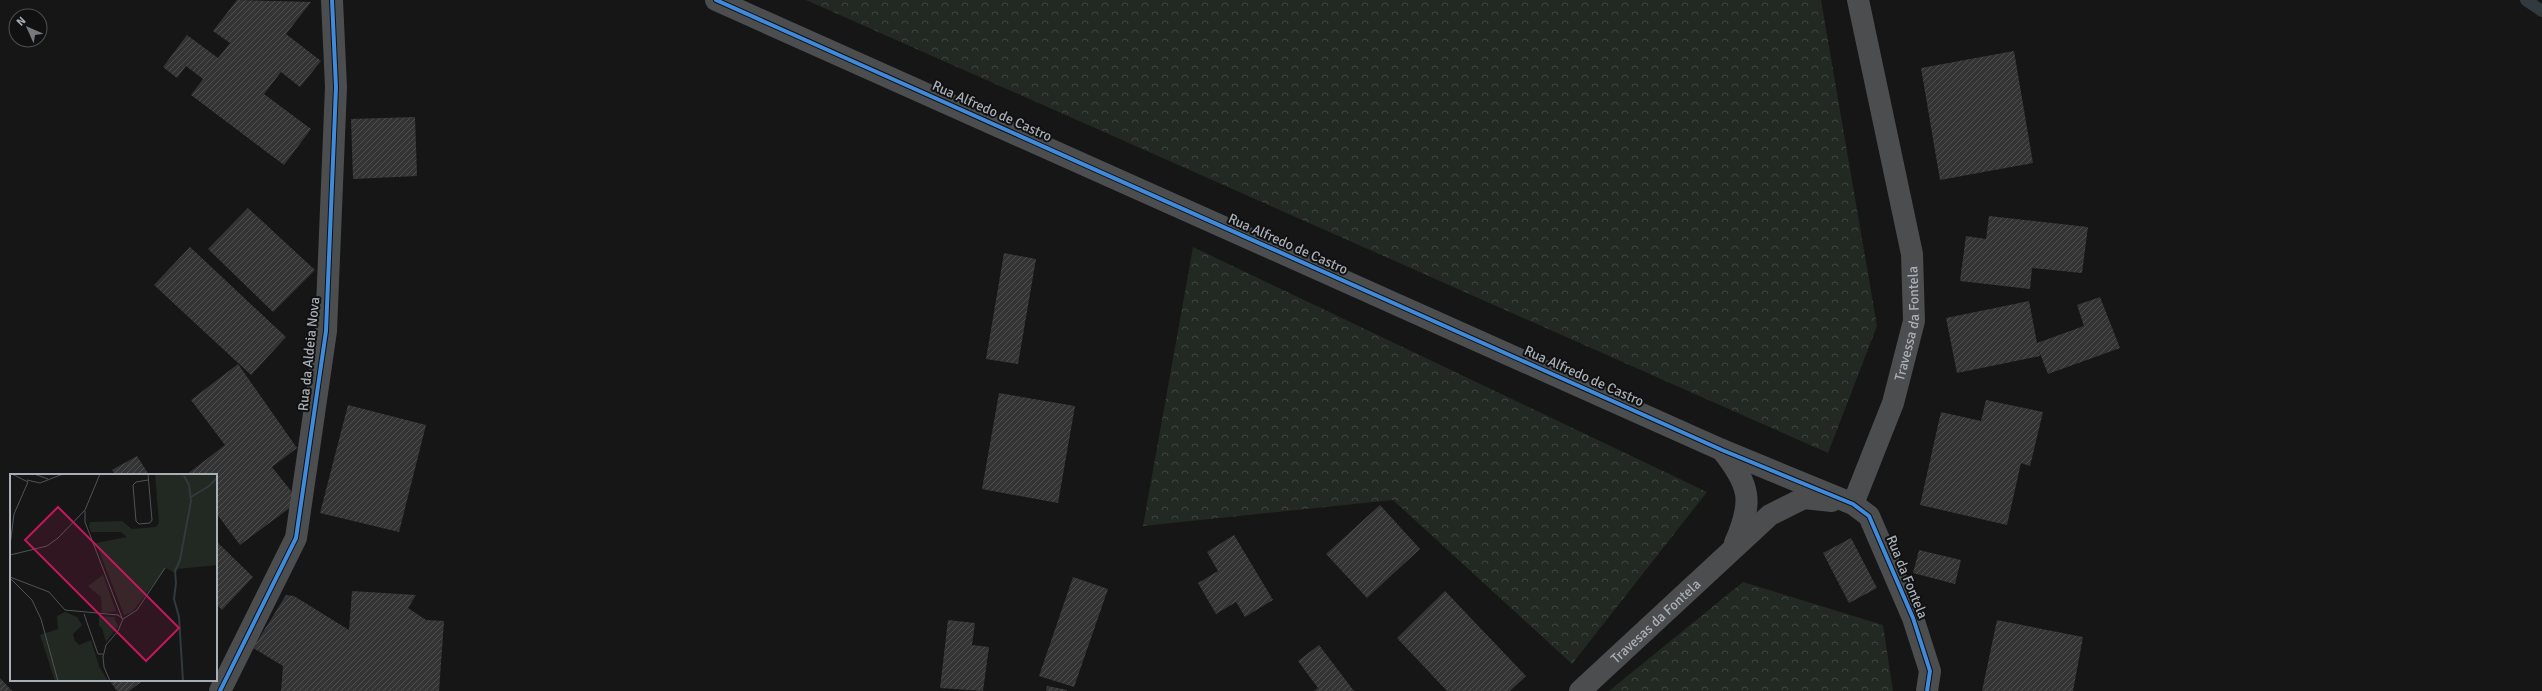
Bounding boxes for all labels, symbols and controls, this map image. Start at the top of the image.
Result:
north arrow [8,8,48,48]
text: N [14,14,29,29]
street label: Rua Alfredo de Castro [930,77,1054,145]
street label: Rua Alfredo de Castro [1226,210,1350,278]
street label: Travessa da Fontela [1891,266,1923,383]
street label: Rua da Aldeia Nova [295,296,323,412]
street label: Rua Alfredo de Castro [1522,342,1646,410]
inset map [10,474,217,681]
street label: Rua da Fontela [1883,533,1931,621]
street label: Travesas da Fontela [1607,575,1704,667]

